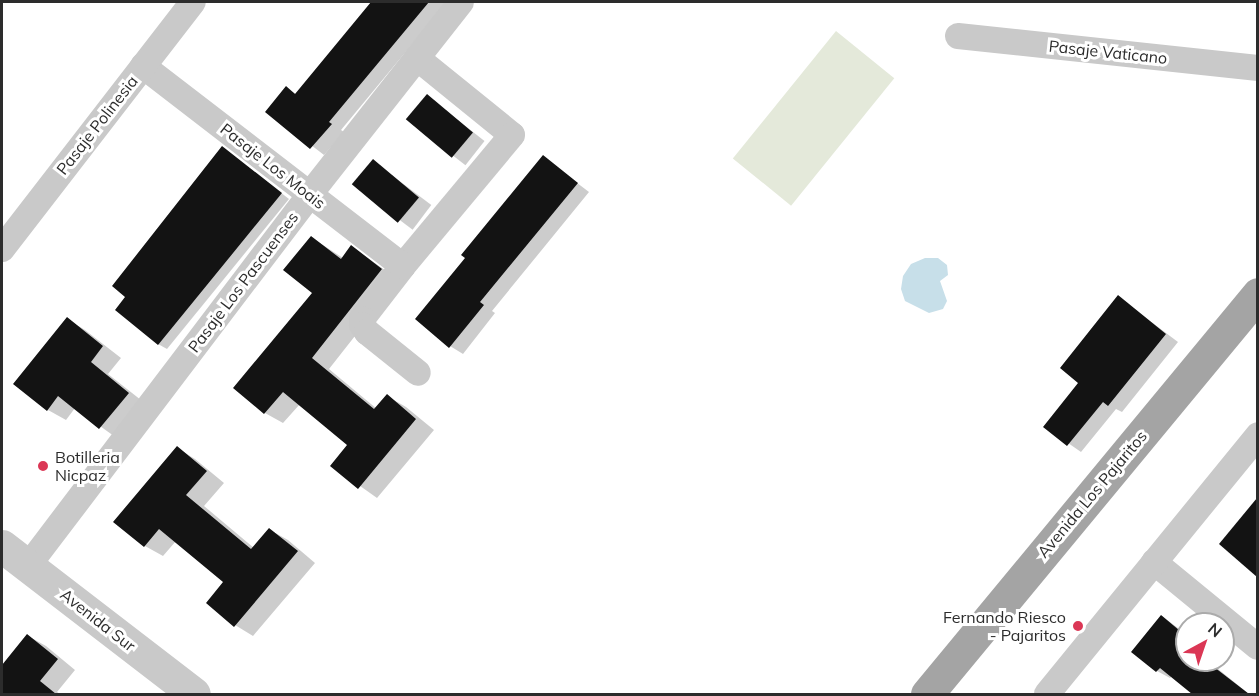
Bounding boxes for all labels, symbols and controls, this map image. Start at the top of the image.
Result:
street label: Pasaje Vaticano [1048,36,1168,68]
street label: Pasaje Polinesia [52,72,142,178]
street label: Pasaje Los Moais [217,119,329,213]
street label: Pasaje Los Pascuenses [184,208,302,356]
street label: Avenida Los Pajaritos [1033,427,1151,561]
place label: Botilleria Nicpaz [55,447,120,485]
marker: Botilleria Nicpaz [36,459,50,473]
street label: Avenida Sur [57,585,139,655]
place label: Fernando Riesco - Pajaritos [943,607,1066,645]
north arrow [1175,612,1235,672]
text: N [1204,618,1226,641]
marker: Fernando Riesco - Pajaritos [1071,619,1085,633]

